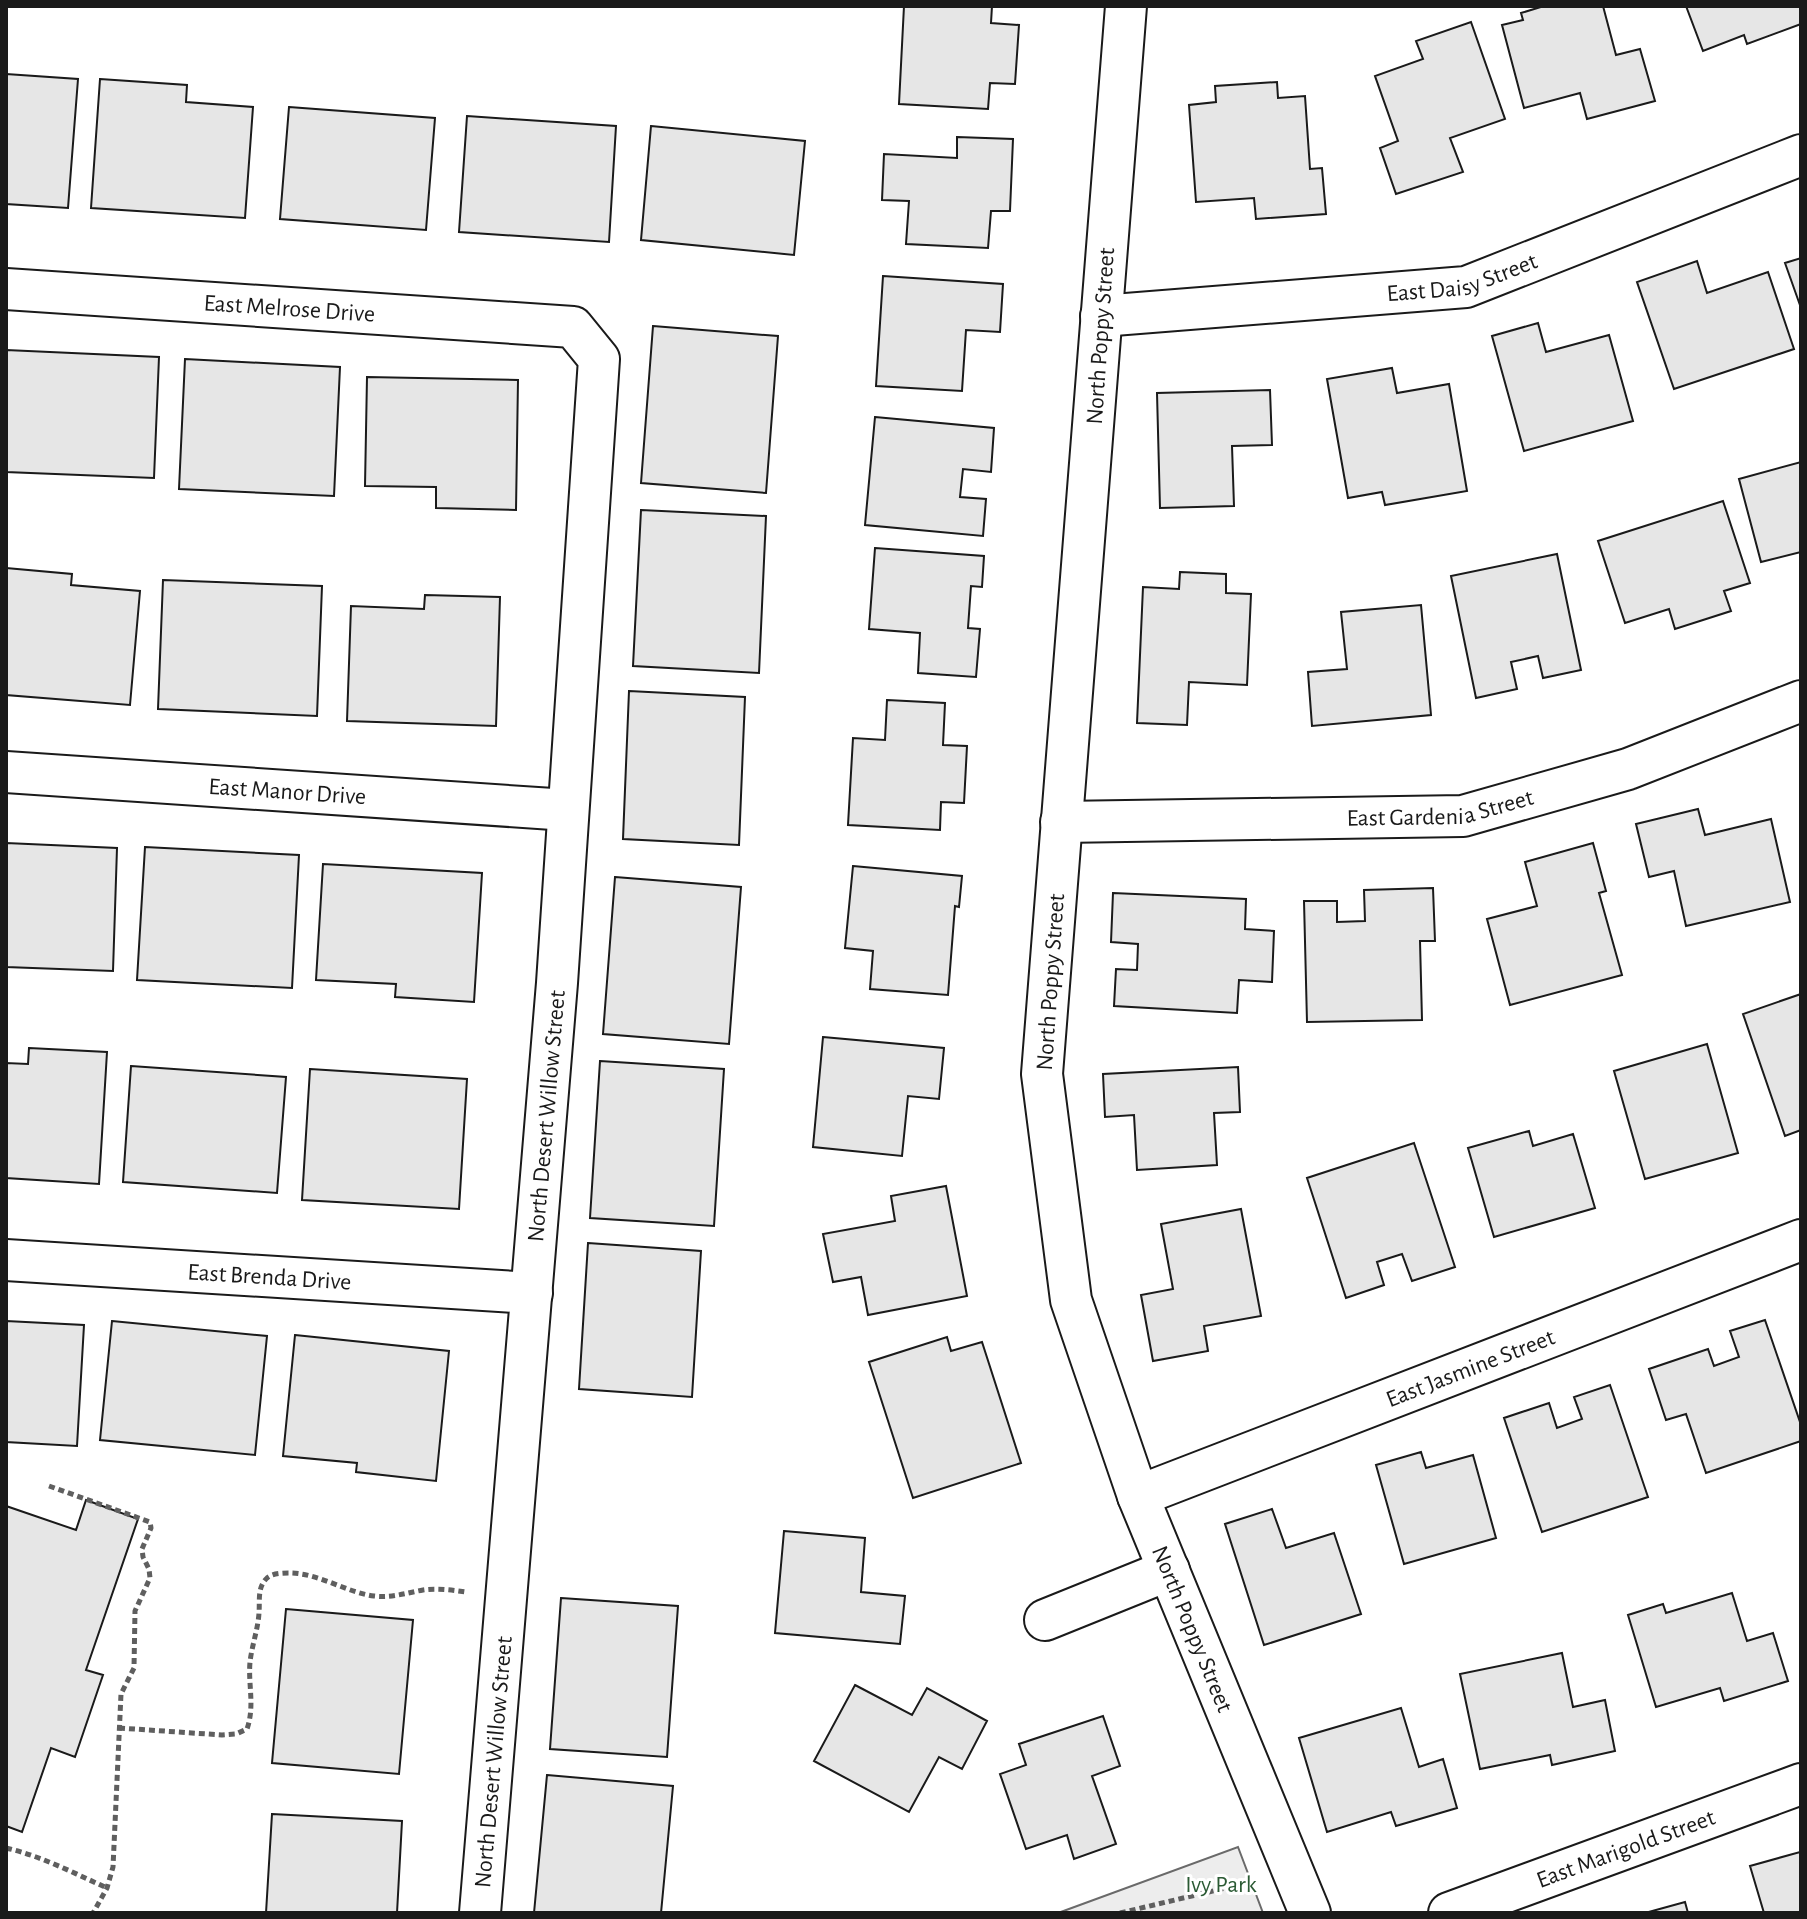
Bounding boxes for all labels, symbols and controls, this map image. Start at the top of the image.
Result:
street label: North Poppy Street [1083,246,1119,425]
street label: East Daisy Street [1386,249,1541,306]
street label: East Melrose Drive [203,291,376,327]
street label: East Manor Drive [208,775,367,809]
street label: East Gardenia Street [1346,786,1536,831]
street label: North Poppy Street [1033,892,1069,1071]
street label: North Desert Willow Street [524,989,570,1243]
street label: East Brenda Drive [187,1260,352,1295]
street label: East Jasmine Street [1383,1325,1558,1412]
street label: North Poppy Street [1147,1543,1237,1716]
street label: North Desert Willow Street [471,1635,517,1889]
street label: East Marigold Street [1533,1805,1719,1893]
park label: Ivy Park [1185,1873,1257,1897]

